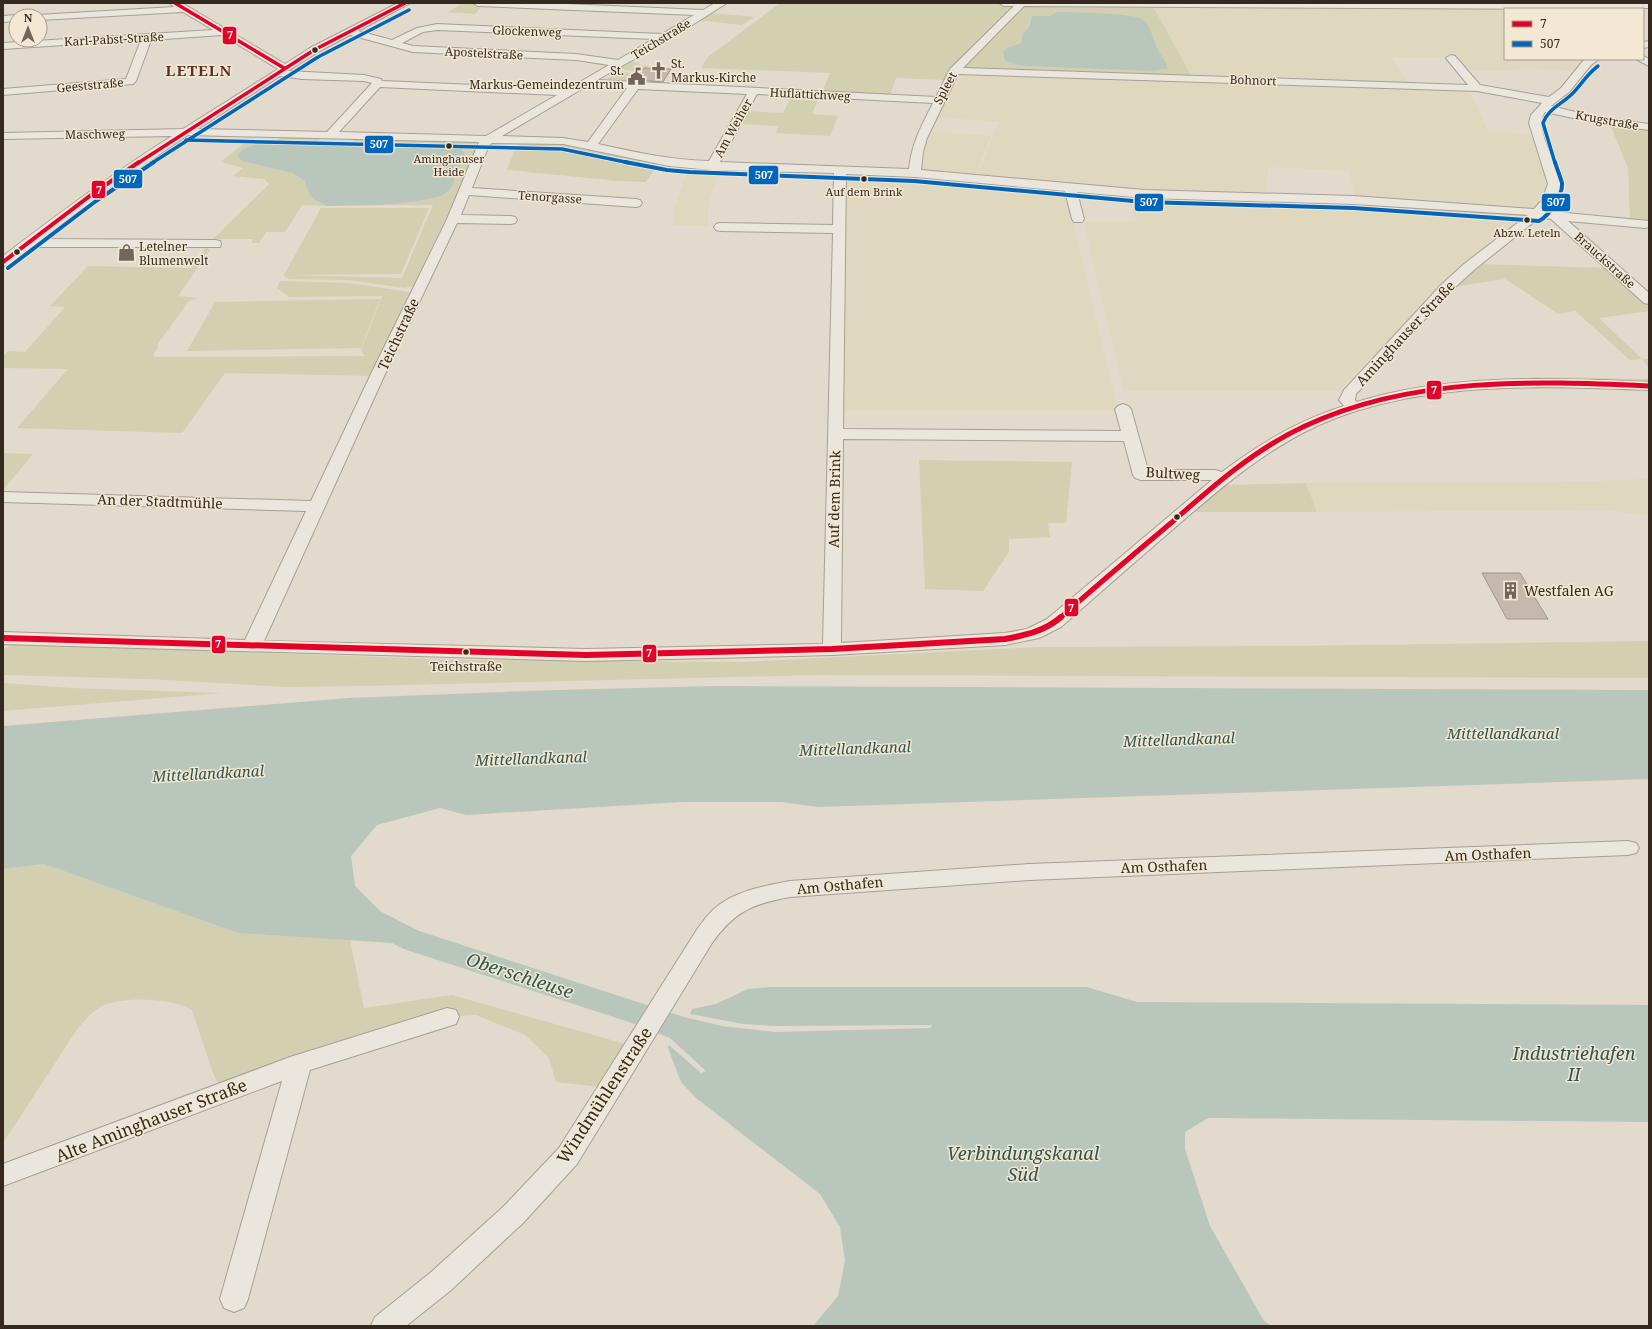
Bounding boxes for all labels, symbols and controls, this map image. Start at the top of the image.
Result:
north arrow [8,8,48,48]
legend [1504,8,1644,60]
text: N [24,10,33,25]
street label: Teichstraße [628,15,694,63]
text: 7 [1540,15,1547,32]
street label: Glockenweg [492,21,562,41]
line badge: 7 [222,26,237,45]
text: 7 [227,27,233,42]
street label: Karl-Pabst-Straße [64,28,164,50]
text: 507 [1540,35,1560,52]
street label: Apostelstraße [444,42,524,64]
unlabelled marker [310,45,320,55]
place label: St. Markus-Kirche [671,55,756,86]
district label: LETELN [166,60,232,80]
church icon: St. Markus-Kirche [648,60,668,80]
place label: St. Markus-Gemeindezentrum [469,62,624,93]
public building icon: St. Markus-Gemeindezentrum [627,67,647,87]
street label: Spleet [929,69,961,107]
street label: Bohnort [1229,71,1277,89]
street label: Geeststraße [56,74,124,96]
street label: Huflattichweg [769,83,851,105]
street label: Am Weiher [710,95,756,160]
street label: Krugstraße [1574,106,1640,134]
street label: Maschweg [65,125,126,143]
line badge: 507 [364,135,394,154]
text: 507 [370,136,388,151]
marker: Aminghauser Heide [444,141,454,151]
place label: Aminghauser Heide [414,151,485,179]
line badge: 507 [748,165,779,185]
text: 507 [755,167,773,182]
line badge: 507 [113,169,143,189]
text: 507 [119,171,137,186]
marker: Auf dem Brink [859,174,869,184]
line badge: 7 [91,180,106,199]
text: 7 [96,182,102,197]
place label: Auf dem Brink [826,184,903,199]
street label: Tenorgasse [518,186,582,208]
line badge: 507 [1134,193,1164,212]
line badge: 507 [1541,193,1571,212]
text: 507 [1140,194,1158,209]
text: 507 [1547,194,1565,209]
marker: Abzw. Leteln [1522,215,1532,225]
place label: Abzw. Leteln [1493,225,1561,240]
street label: Brauckstraße [1571,228,1639,292]
place label: Letelner Blumenwelt [139,238,208,269]
shop icon: Letelner Blumenwelt [116,243,136,263]
unlabelled marker [12,247,22,257]
street label: Aminghauser Straße [1351,276,1459,390]
street label: Teichstraße [373,295,423,373]
line badge: 7 [1426,380,1442,400]
text: 7 [1431,382,1437,397]
street label: Auf dem Brink [824,449,844,548]
street label: Bultweg [1145,462,1201,484]
street label: An der Stadtmühle [97,489,223,513]
unlabelled marker [1172,512,1182,522]
building icon: Westfalen AG [1501,580,1521,600]
place label: Westfalen AG [1524,581,1614,600]
line badge: 7 [1064,598,1079,617]
text: 7 [1068,600,1074,615]
line badge: 7 [211,635,226,654]
text: 7 [215,636,221,651]
line badge: 7 [642,644,657,663]
text: 7 [646,645,652,660]
marker: Teichstraße [461,647,471,657]
place label: Teichstraße [430,657,502,675]
water label: Mittellandkanal [1446,723,1559,743]
water label: Mittellandkanal [1122,727,1236,751]
water label: Mittellandkanal [798,736,912,760]
water label: Mittellandkanal [474,746,588,770]
water label: Mittellandkanal [151,760,265,786]
street label: Am Osthafen [1444,843,1532,865]
street label: Am Osthafen [1120,855,1208,877]
street label: Am Osthafen [796,872,884,898]
water label: Oberschleuse [463,946,577,1004]
street label: Windmühlenstraße [551,1022,657,1168]
water label: Industriehafen II [1512,1041,1636,1086]
street label: Alte Aminghauser Straße [52,1073,250,1167]
water label: Verbindungskanal Süd [947,1141,1100,1186]

